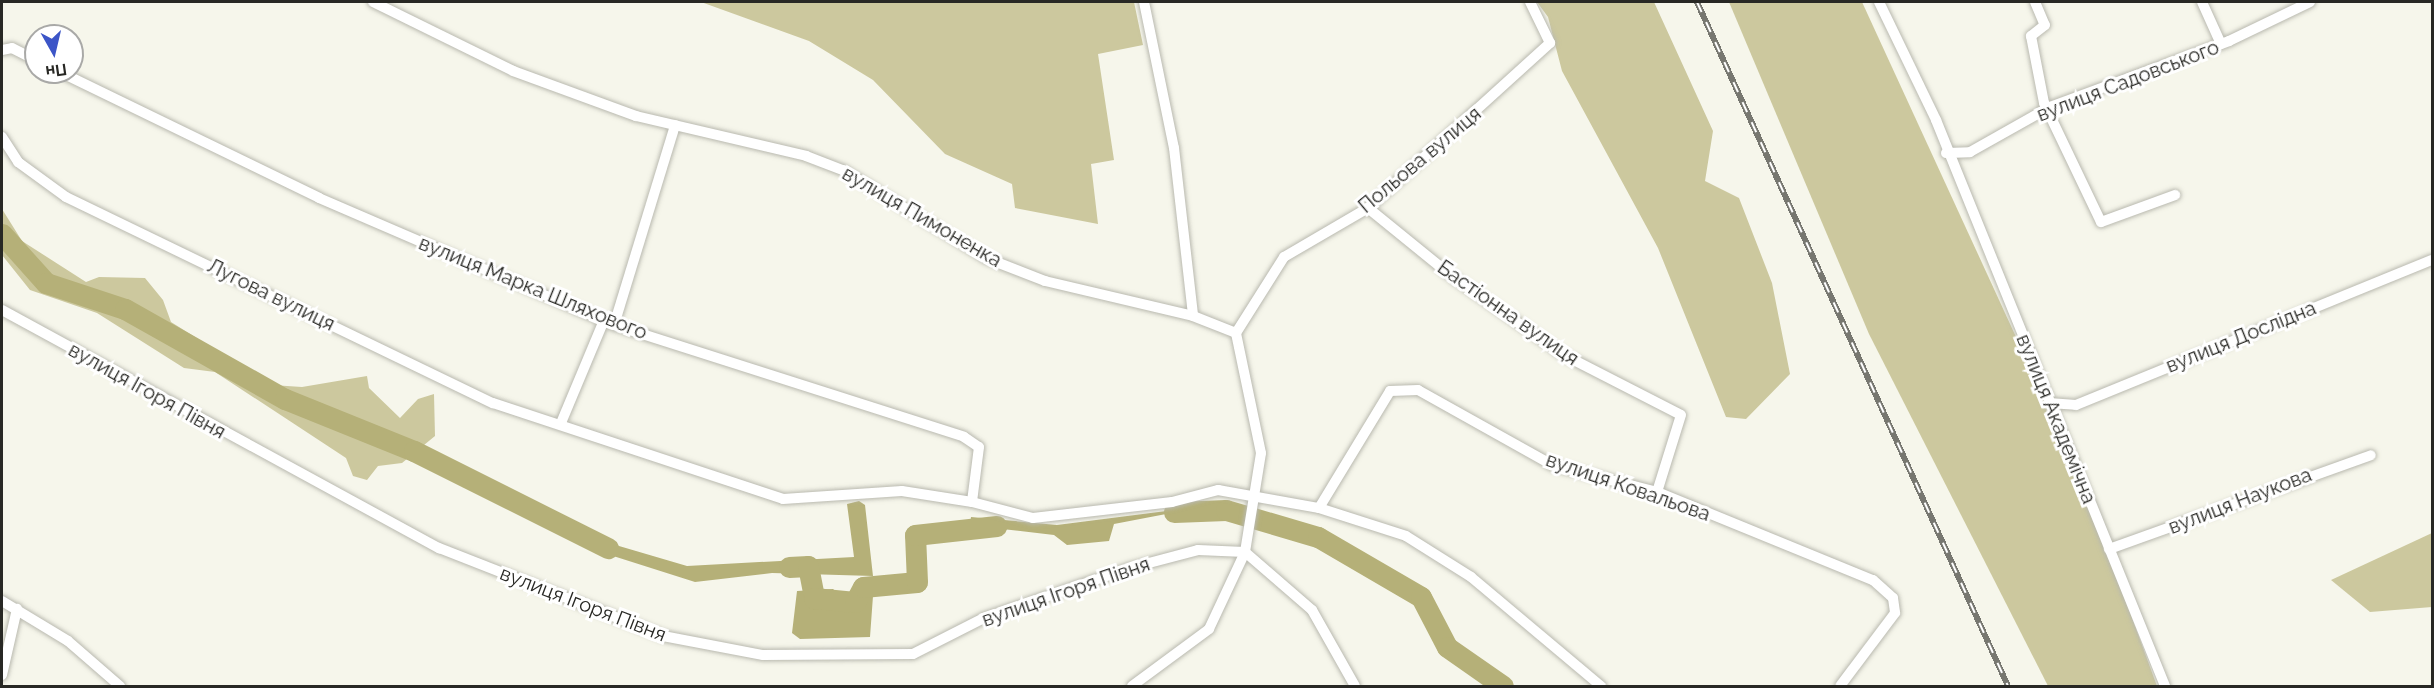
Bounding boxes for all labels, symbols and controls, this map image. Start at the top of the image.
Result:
north arrow [24,24,84,84]
street label: вулиця Садовського [2034,35,2222,127]
text: Пн [44,59,68,81]
street label: Польова вулиця [1354,102,1486,218]
street label: вулиця Пимоненка [838,162,1006,272]
street label: вулиця Марка Шляхового [415,231,651,345]
street label: Лугова вулиця [203,254,339,336]
street label: Бастіонна вулиця [1433,255,1583,371]
street label: вулиця Дослідна [2163,296,2319,378]
street label: вулиця Академічна [2011,330,2101,508]
street label: вулиця Ігоря Півня [64,338,230,444]
street label: вулиця Ковальова [1543,448,1713,526]
street label: вулиця Наукова [2165,463,2315,539]
street label: вулиця Ігоря Півня [979,552,1153,632]
street label: вулиця Ігоря Півня [497,561,669,647]

